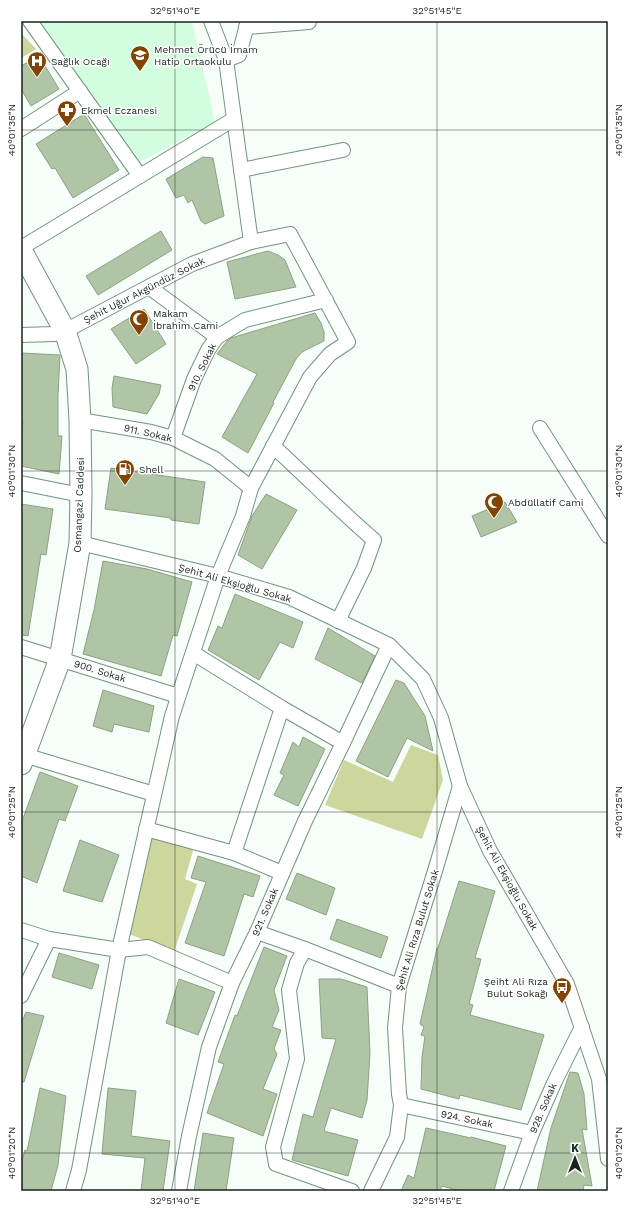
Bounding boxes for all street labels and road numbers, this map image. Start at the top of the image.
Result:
street label: Şehit Uğur Akgündüz Sokak [82,254,207,325]
street label: 910. Sokak [186,341,218,393]
street label: 911. Sokak [123,422,174,444]
street label: Osmangazi Caddesi [72,457,86,553]
street label: Şehit Ali Ekşioğlu Sokak [177,562,293,605]
street label: 900. Sokak [73,658,128,684]
street label: Şehit Ali Ekşioğlu Sokak [474,824,540,932]
street label: Şehit Ali Rıza Bulut Sokak [393,868,441,992]
street label: 921. Sokak [250,886,280,938]
street label: 928. Sokak [527,1081,559,1135]
street label: 924. Sokak [440,1108,494,1130]

